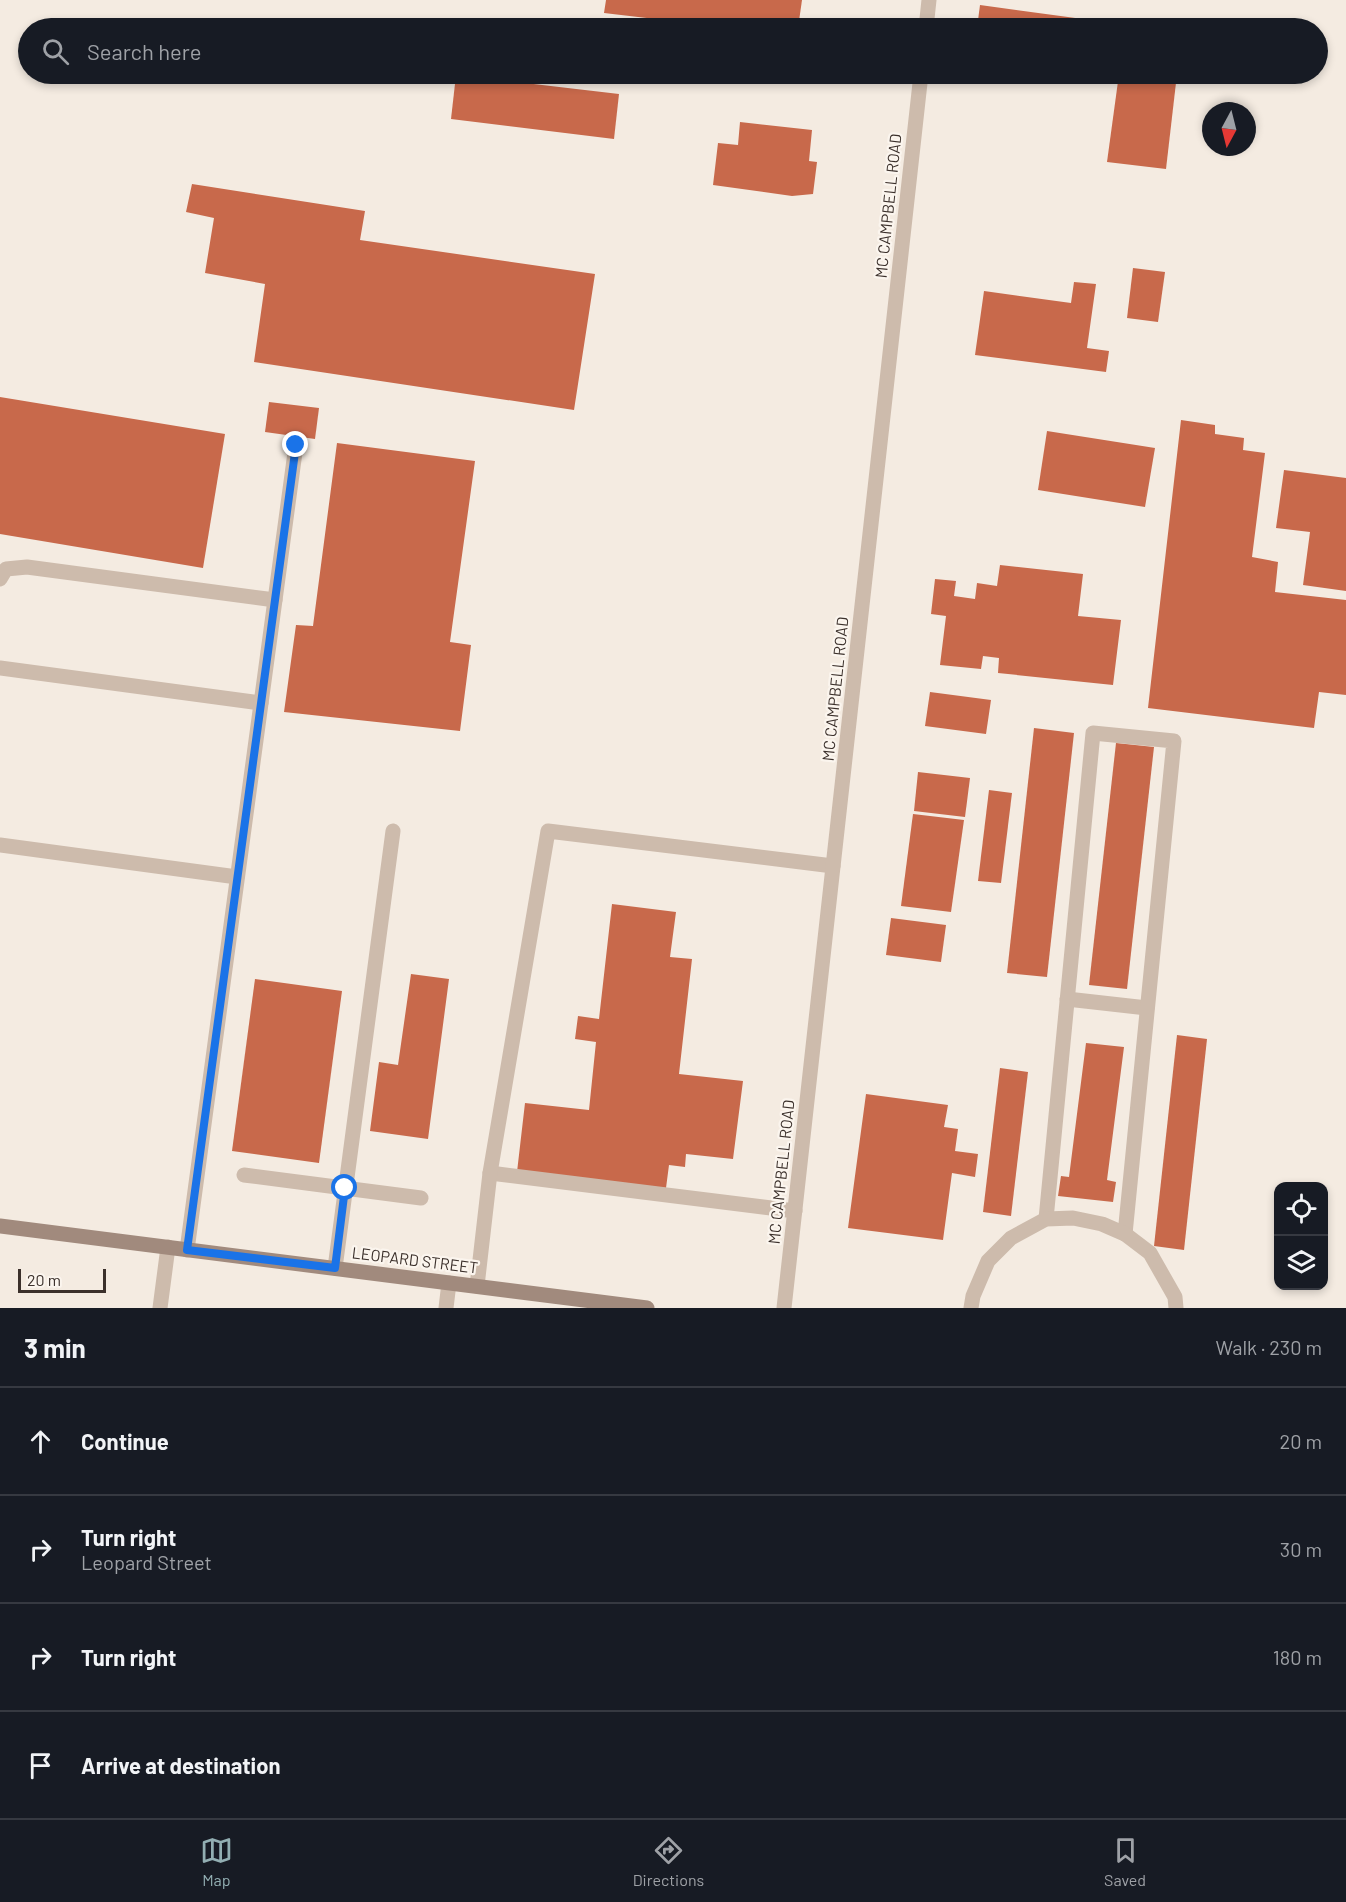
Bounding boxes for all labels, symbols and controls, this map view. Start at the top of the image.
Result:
search box [18,18,1328,84]
icon: search [39,35,72,68]
text: Search here [87,38,201,64]
north arrow [1202,102,1256,156]
street label: MC CAMPBELL ROAD [870,133,905,279]
route end [282,431,308,457]
street label: MC CAMPBELL ROAD [817,616,852,762]
street label: MC CAMPBELL ROAD [763,1099,798,1245]
route start [331,1174,357,1200]
map controls [1274,1182,1328,1290]
button: locate [1274,1182,1328,1236]
button: layers [1274,1236,1328,1290]
street label: LEOPARD STREET [351,1242,479,1277]
scale bar [18,1266,106,1294]
text: 20 m [27,1270,61,1289]
text: 3 min [24,1332,86,1363]
text: Walk · 230 m [1216,1335,1322,1359]
icon: ahead [24,1425,57,1458]
text: Continue [81,1428,169,1454]
text: 20 m [1279,1429,1322,1453]
text: Turn right [81,1524,176,1550]
icon: right [24,1533,57,1566]
text: 30 m [1280,1537,1322,1561]
text: Leopard Street [81,1550,212,1574]
icon: right [24,1641,57,1674]
text: Turn right [81,1644,176,1670]
text: 180 m [1273,1645,1322,1669]
icon: arrive [24,1749,57,1782]
text: Arrive at destination [81,1752,280,1778]
tab: Map [200,1834,233,1889]
tab: Directions [633,1834,704,1889]
tab: Saved [1104,1834,1146,1889]

